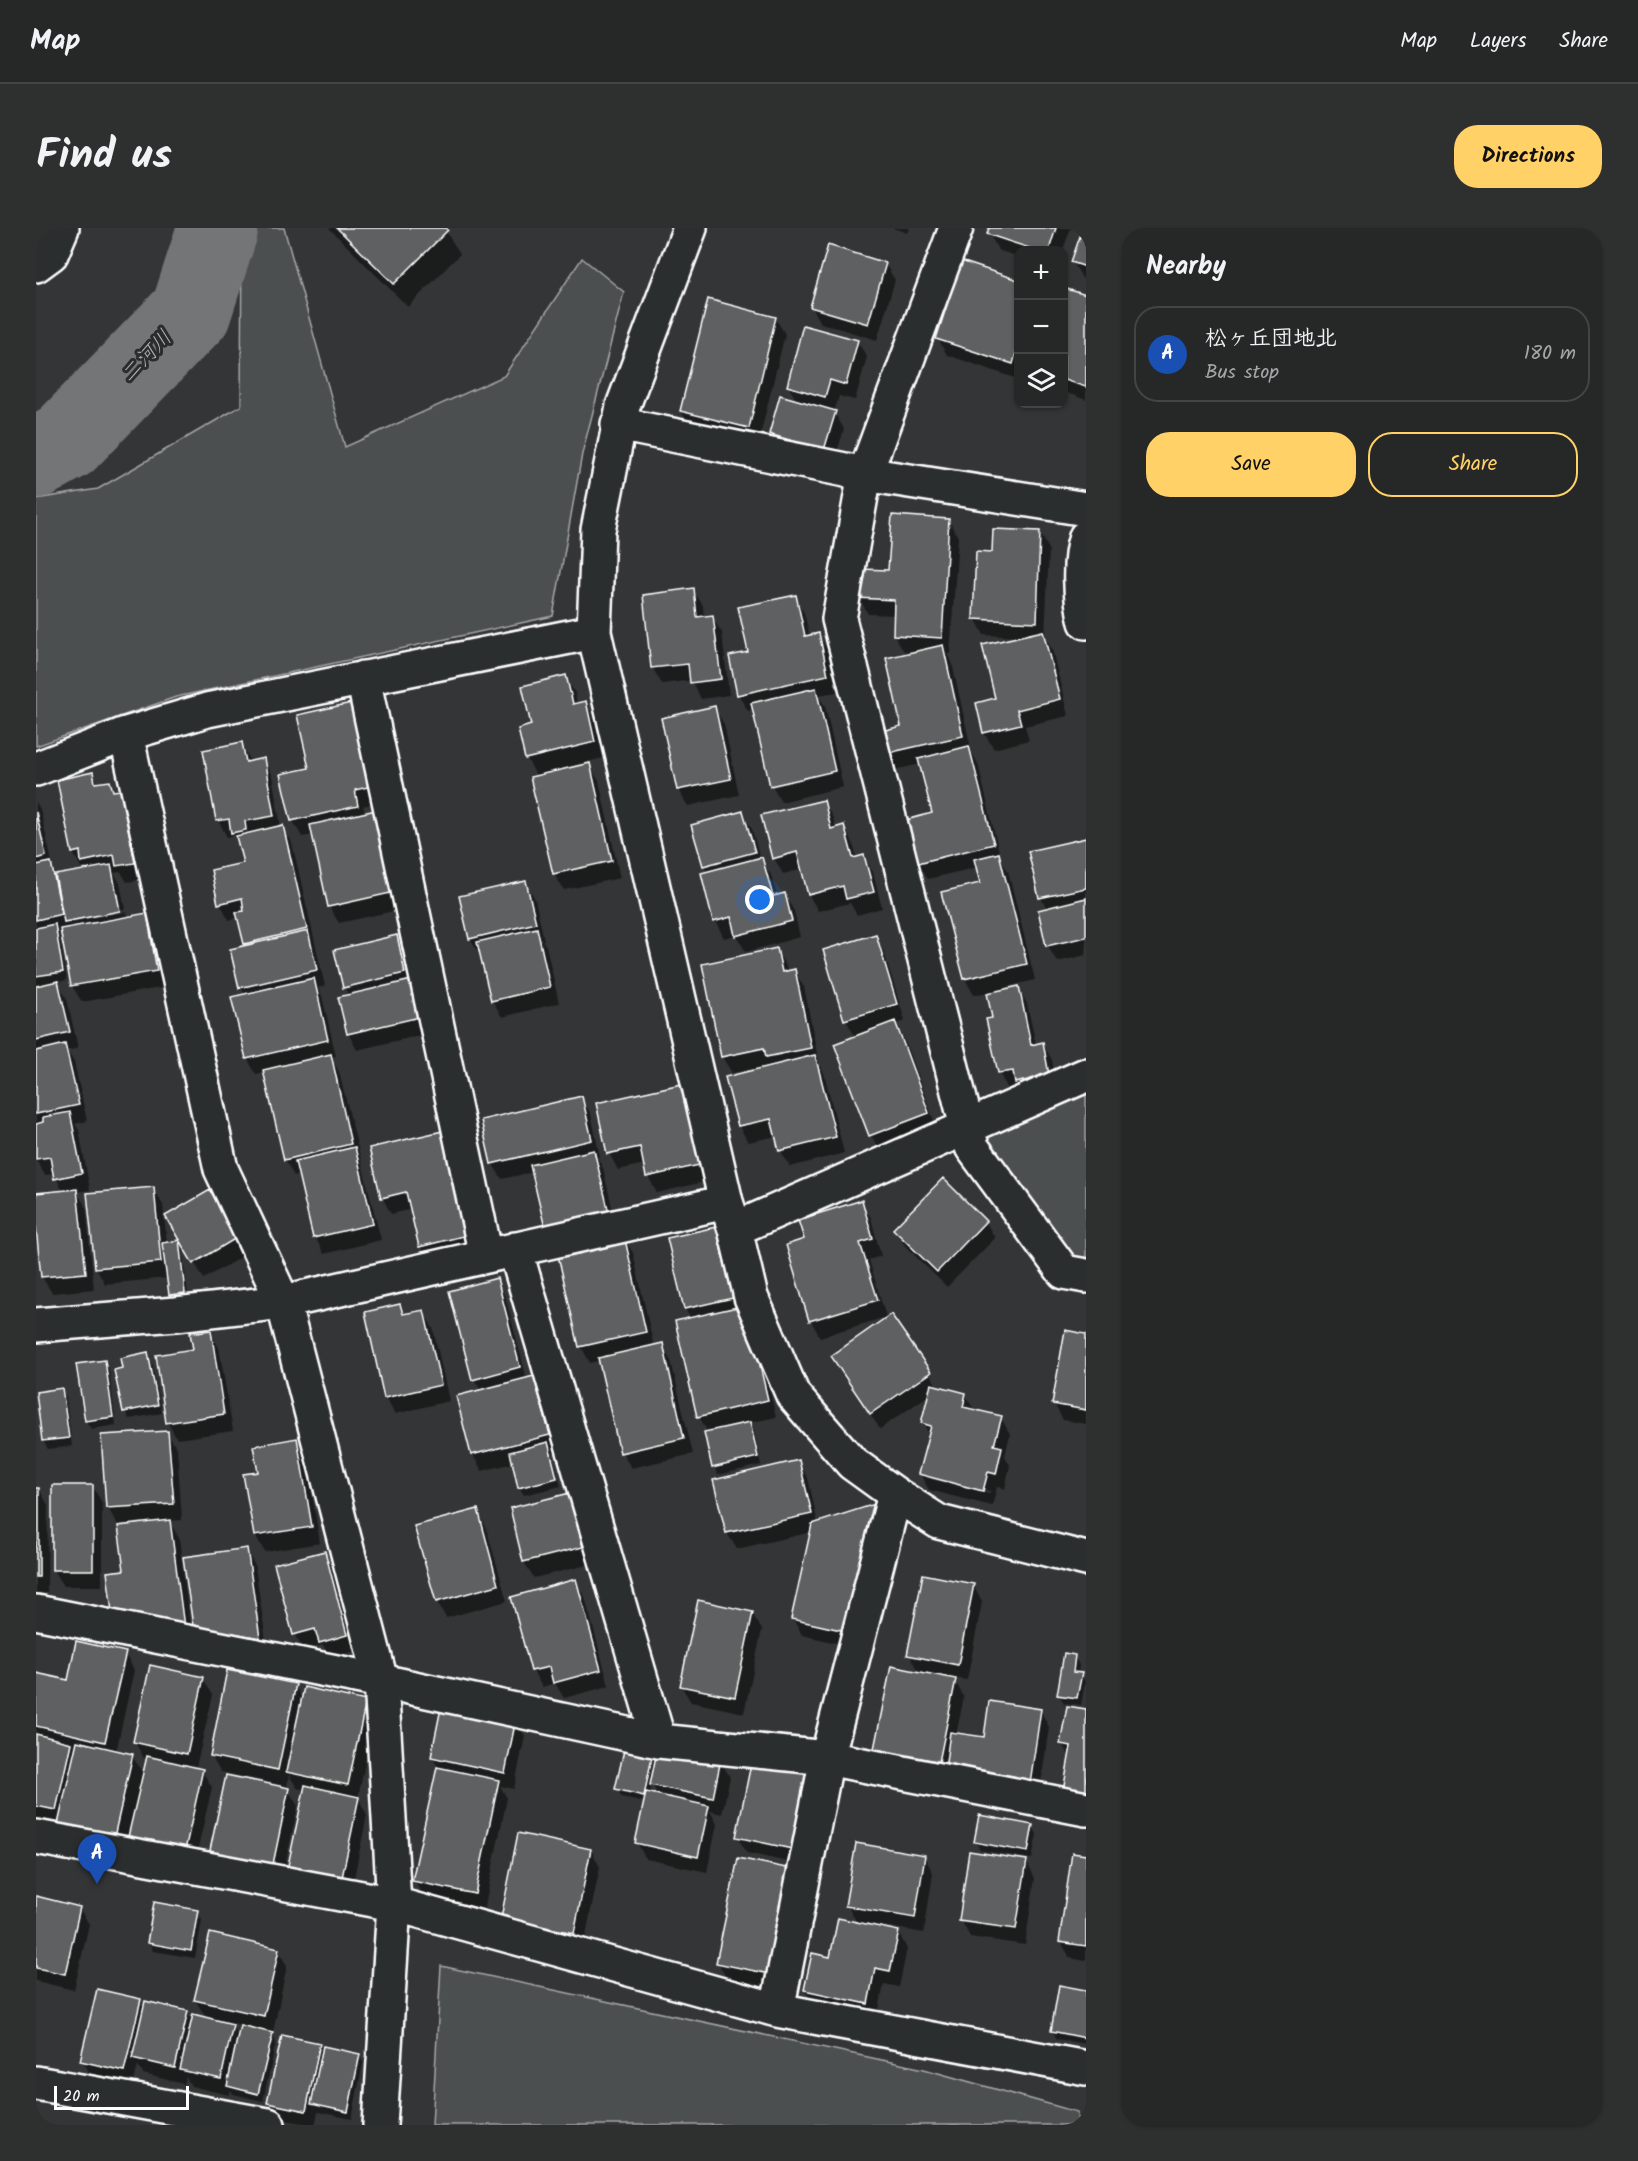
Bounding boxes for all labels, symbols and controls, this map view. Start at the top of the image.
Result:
text: Map [30,19,81,64]
text: Map [1400,25,1437,58]
text: Layers [1470,25,1526,58]
text: Share [1559,25,1608,58]
text: Find us [36,123,172,190]
button: Directions [1454,125,1602,188]
map controls [1014,246,1068,408]
button: + [1014,246,1068,300]
text: Nearby [1146,246,1226,288]
button: − [1014,300,1068,354]
text: 松ヶ丘団地北 [1205,322,1337,357]
water label: 二河川 [113,323,181,391]
text: A [1161,338,1174,370]
text: 180 m [1524,338,1576,370]
button: layers [1014,354,1068,408]
text: Bus stop [1205,357,1279,389]
button: Save [1146,432,1356,497]
button: Share [1368,432,1578,497]
your location [745,885,774,914]
pin: A [78,1834,116,1884]
scale bar [54,2083,189,2110]
text: 20 m [63,2084,99,2109]

